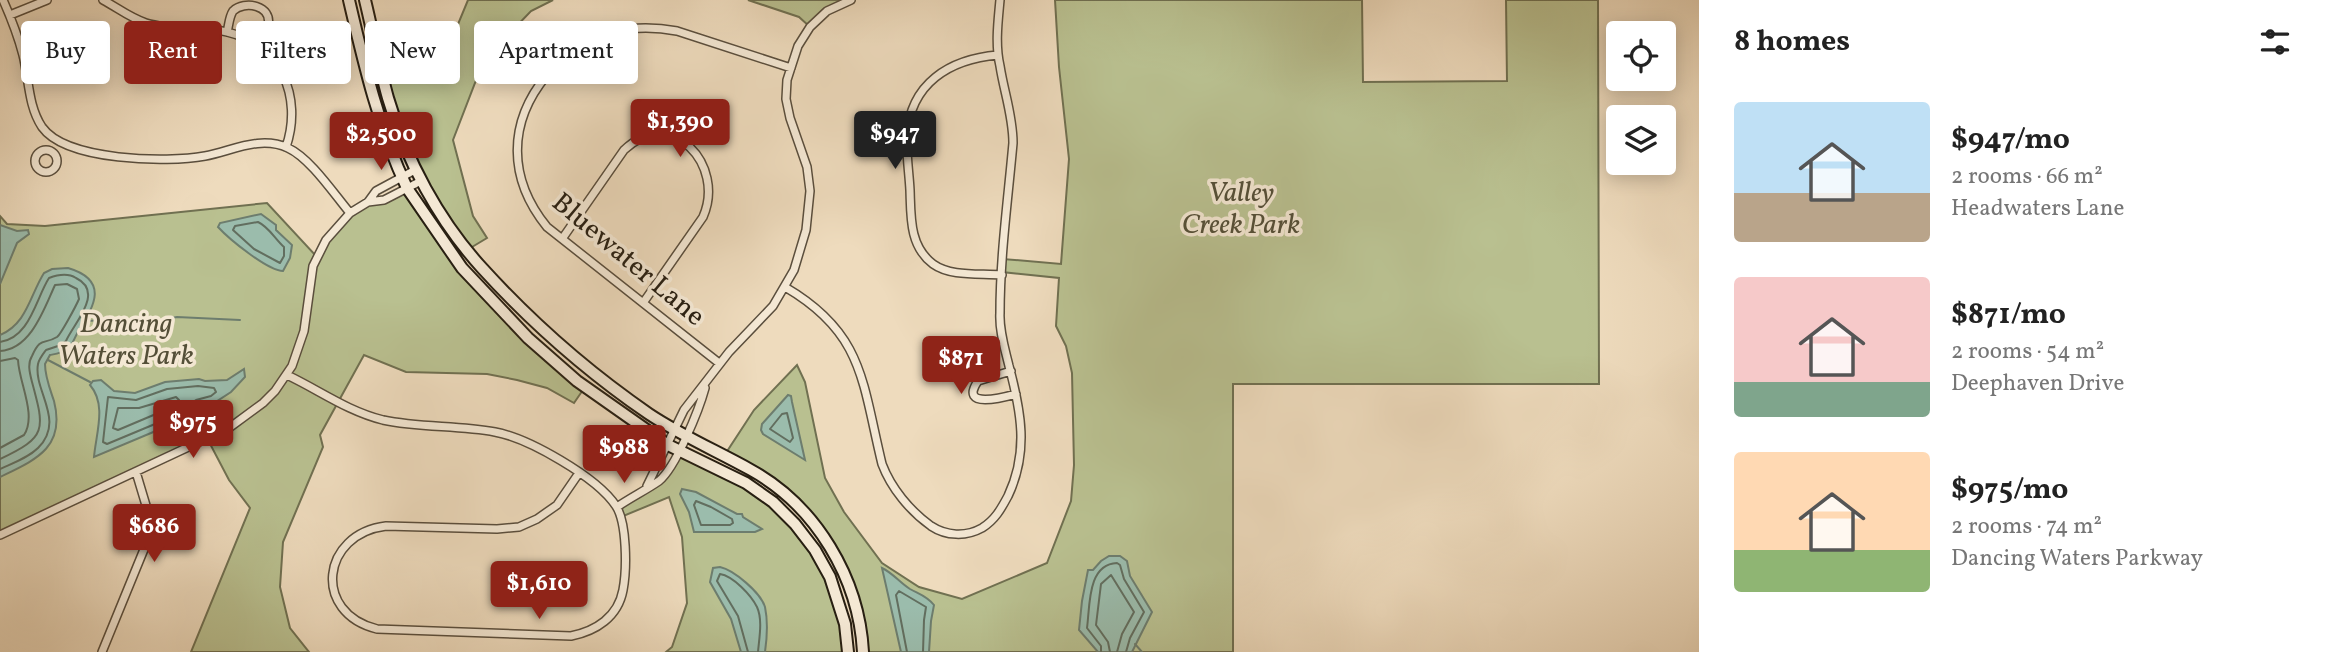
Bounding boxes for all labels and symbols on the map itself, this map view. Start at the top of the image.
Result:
pin: $1,390 [623,100,737,159]
pin: $947 [854,111,936,171]
pin: $2,500 [324,113,438,172]
park label: Valley Creek Park [1182,174,1300,245]
street label: Bluewater Lane [543,184,713,336]
park label: Dancing Waters Park [58,305,194,376]
pin: $871 [920,336,1002,396]
pin: $975 [152,400,234,460]
pin: $988 [583,426,665,485]
pin: $686 [113,504,195,564]
pin: $1,610 [482,562,596,621]

